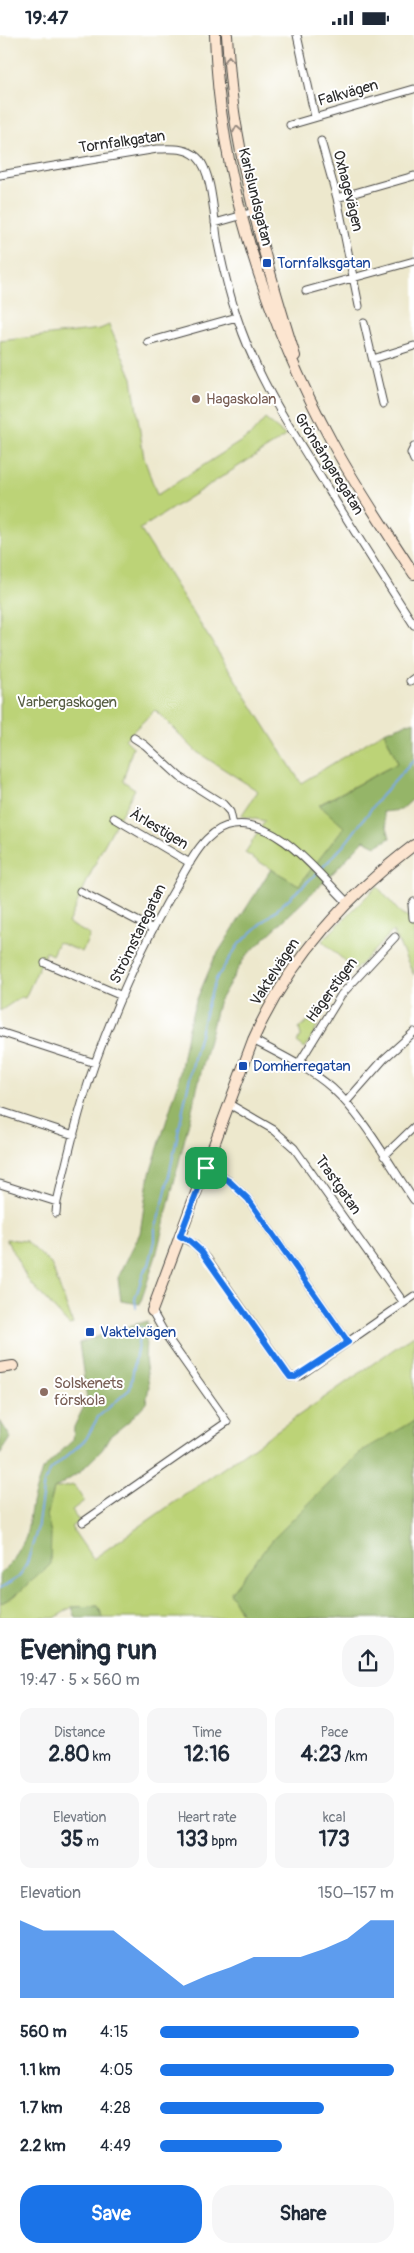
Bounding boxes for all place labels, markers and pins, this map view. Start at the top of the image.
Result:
place label: Tornfalksgatan [277,254,371,273]
marker: Tornfalksgatan [261,257,273,269]
place label: Hagaskolan [206,390,277,409]
marker: Hagaskolan [190,393,202,405]
place label: Domherregatan [253,1057,351,1076]
marker: Domherregatan [237,1060,249,1072]
pin [185,1147,227,1189]
place label: Vaktelvägen [100,1323,176,1342]
marker: Vaktelvägen [84,1326,96,1338]
place label: Solskenets förskola [54,1374,123,1410]
marker: Solskenets förskola [38,1386,50,1398]

